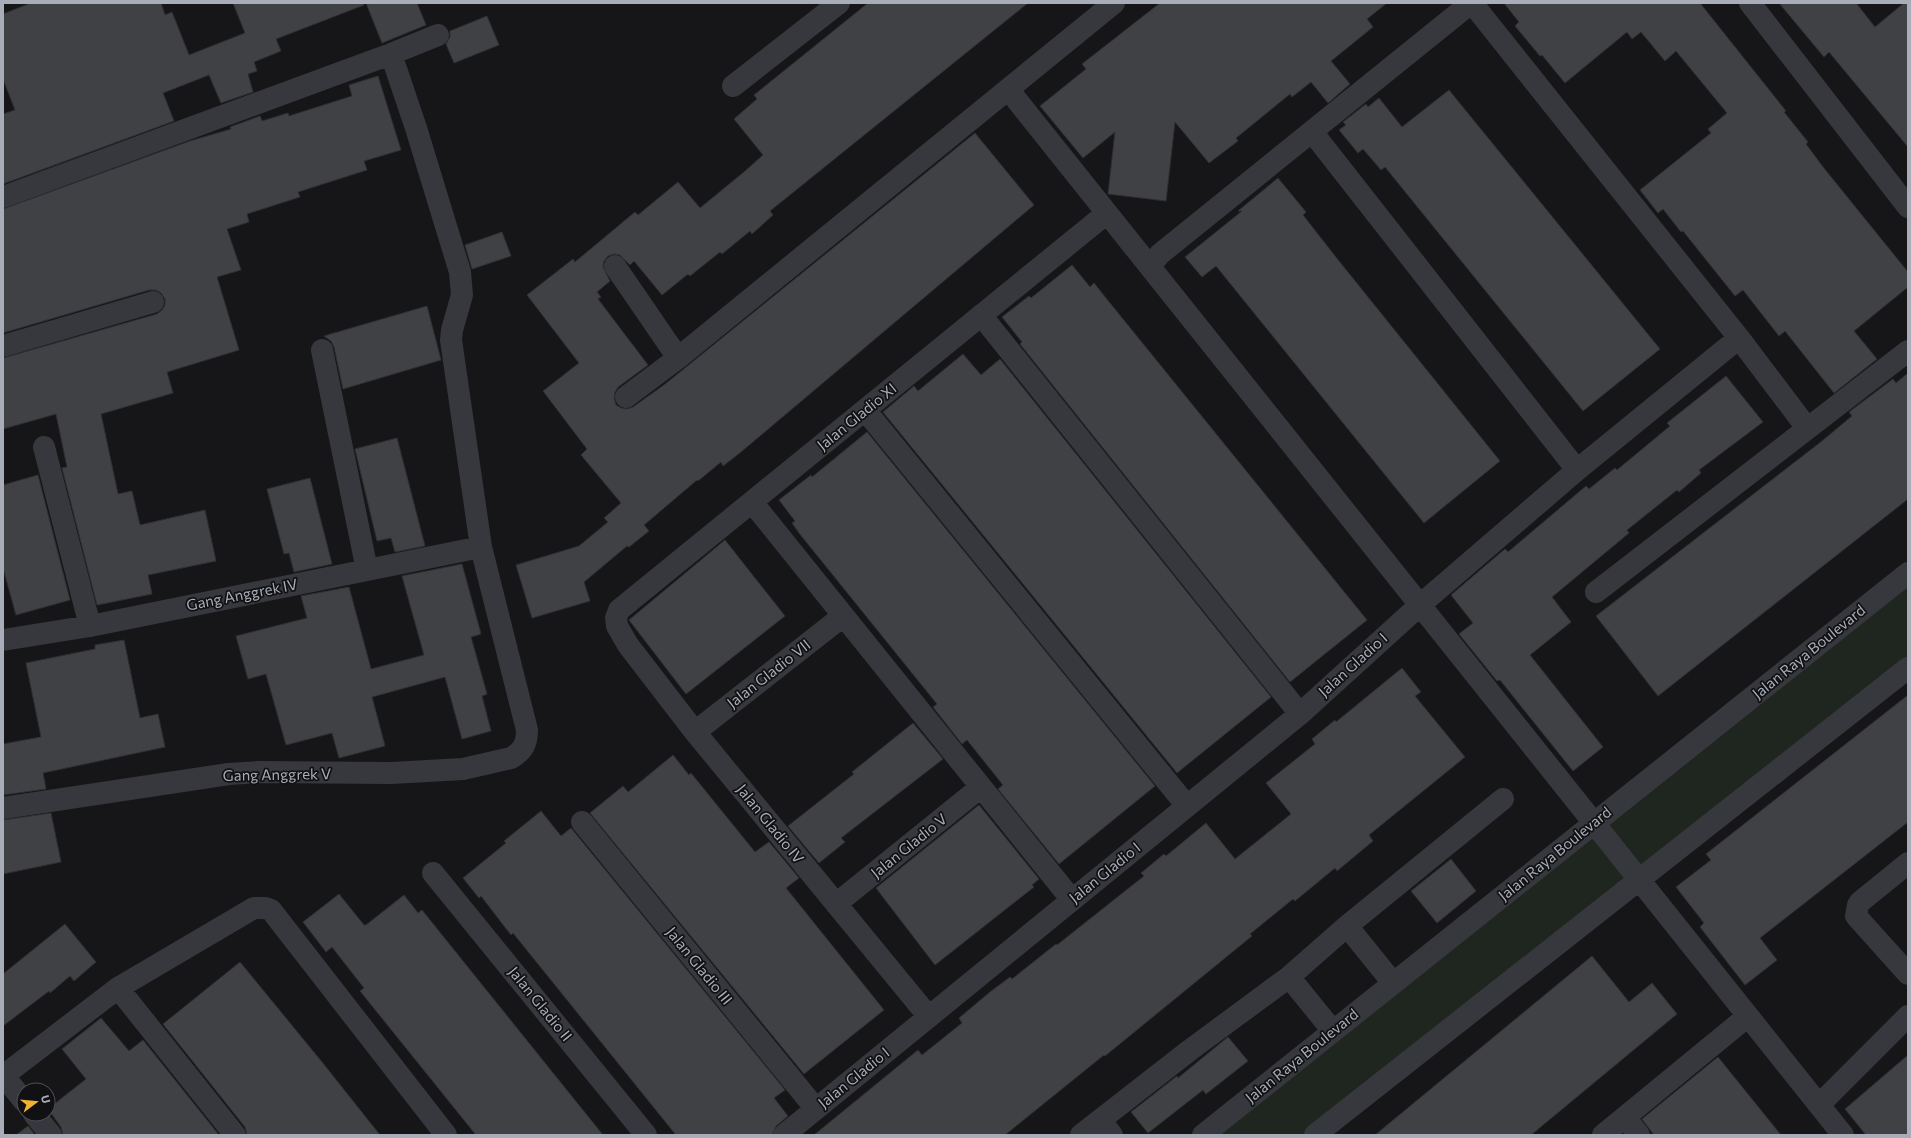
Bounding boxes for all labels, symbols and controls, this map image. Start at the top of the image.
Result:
street label: Jalan Gladio XI [813,379,900,454]
street label: Gang Anggrek IV [185,574,299,614]
street label: Jalan Raya Boulevard [1748,600,1868,702]
street label: Jalan Gladio I [1314,629,1391,700]
street label: Jalan Gladio VII [723,635,814,711]
street label: Gang Anggrek V [223,764,331,784]
street label: Jalan Gladio IV [733,780,808,867]
street label: Jalan Raya Boulevard [1494,802,1614,904]
street label: Jalan Gladio V [867,809,950,881]
street label: Jalan Gladio I [1065,838,1144,906]
street label: Jalan Gladio III [663,923,737,1008]
street label: Jalan Gladio II [505,962,576,1044]
street label: Jalan Raya Boulevard [1241,1004,1361,1106]
street label: Jalan Gladio I [814,1043,893,1111]
north arrow [16,1082,56,1122]
text: U [39,1093,53,1105]

